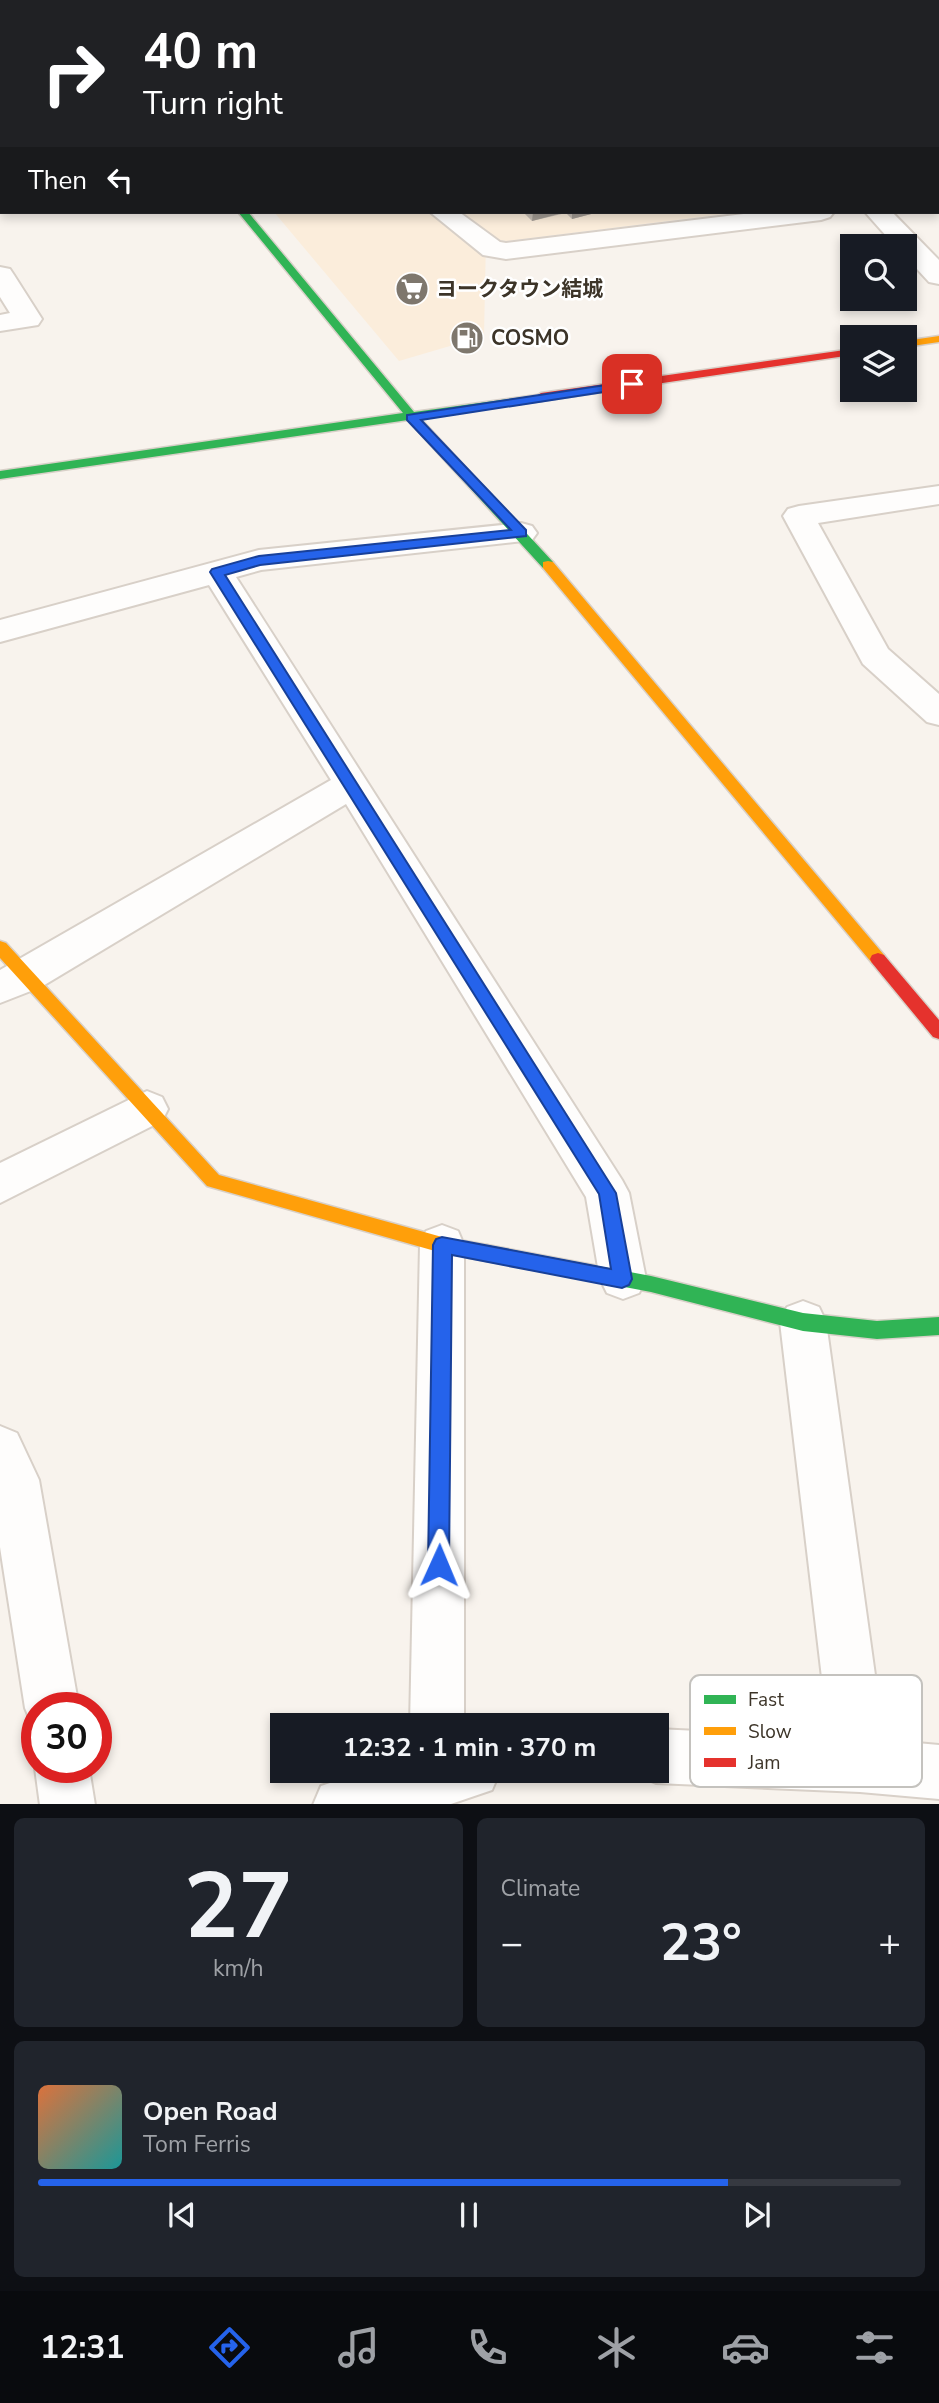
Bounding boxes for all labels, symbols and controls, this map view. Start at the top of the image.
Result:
text: 40 m [143,18,258,85]
icon: right [28,28,119,119]
text: Turn right [143,82,283,125]
icon: left [101,161,139,199]
text: Then [28,163,87,198]
map controls [840,234,917,402]
button: search [840,234,917,311]
supermarket icon: ヨークタウン結城 [393,270,431,308]
place label: ヨークタウン結城 [436,275,603,303]
fuel station icon: COSMO [448,319,486,357]
place label: COSMO [491,324,569,352]
button: layers [840,325,917,402]
pin [602,354,662,414]
icon: arrive [613,365,651,403]
position arrow [402,1528,476,1602]
legend [690,1675,922,1787]
text: Fast [748,1687,784,1713]
speed limit sign: 30 [21,1692,112,1783]
text: Slow [748,1719,792,1745]
text: 12:32 · 1 min · 370 m [343,1730,596,1765]
text: Jam [747,1750,781,1776]
text: 27 [184,1845,293,1969]
text: Climate [501,1873,580,1904]
text: 23° [660,1907,742,1978]
text: − [501,1918,523,1969]
text: + [878,1918,901,1969]
text: km/h [213,1953,264,1984]
text: Open Road [143,2094,278,2129]
text: Tom Ferris [143,2129,251,2160]
icon: previous [163,2196,201,2234]
icon: pause [450,2196,488,2234]
icon: next [738,2196,776,2234]
icon: directions [205,2323,254,2372]
icon: music [334,2323,383,2372]
icon: phone [463,2323,512,2372]
icon: climate [592,2323,641,2372]
icon: car [721,2323,770,2372]
icon: filters [850,2323,899,2372]
text: 12:31 [40,2326,125,2369]

